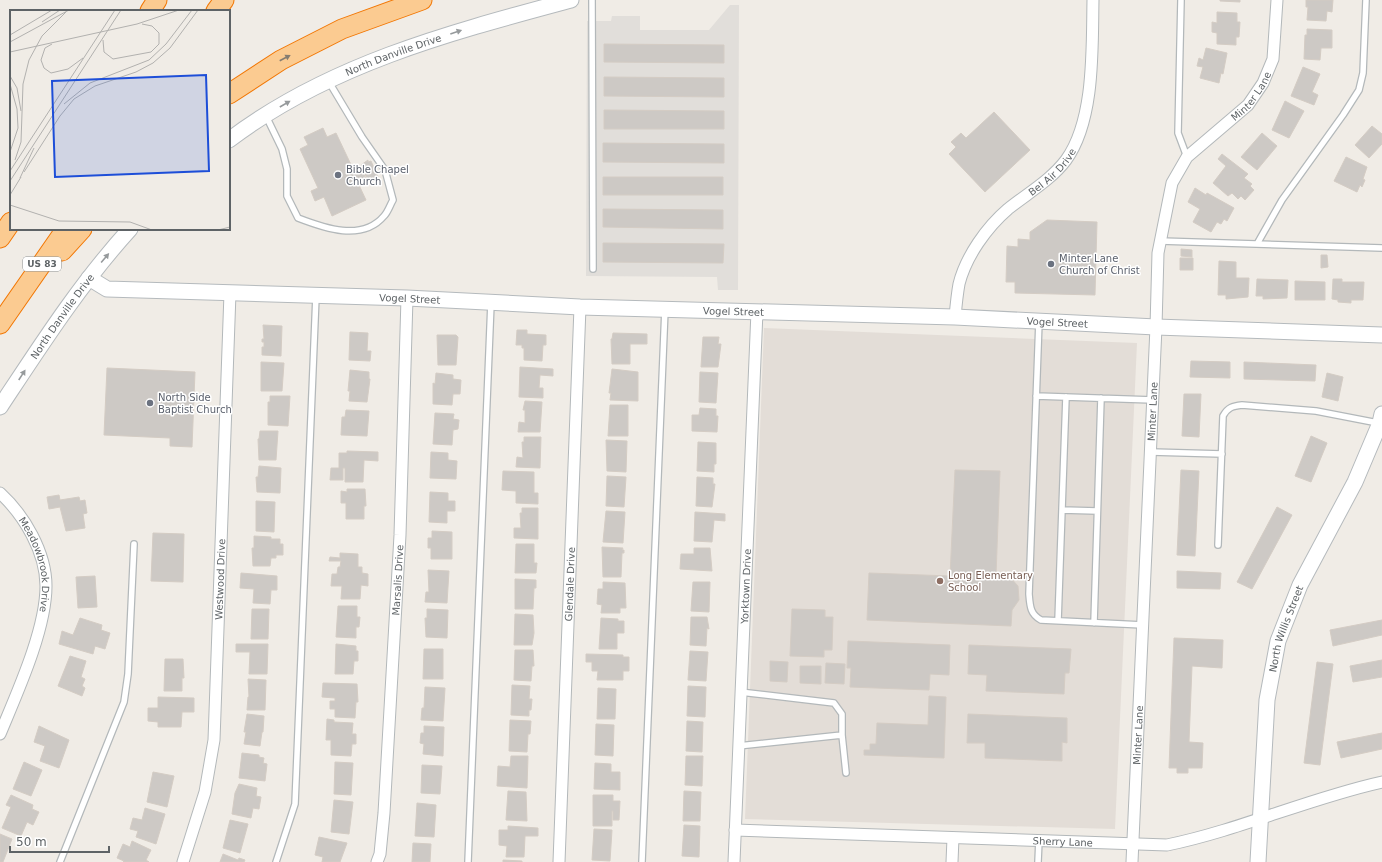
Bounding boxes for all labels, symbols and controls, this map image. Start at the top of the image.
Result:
inset map [10,10,230,230]
one-way arrow [451,29,463,35]
street label: North Danville Drive [344,32,443,78]
one-way arrow [280,55,291,61]
street label: Minter Lane [1229,70,1273,123]
one-way arrow [280,100,291,107]
street label: Bel Air Drive [1026,147,1078,198]
place label: Bible Chapel Church [346,164,409,187]
marker: Bible Chapel Church [333,170,343,180]
one-way arrow [101,252,110,263]
place label: Minter Lane Church of Christ [1059,253,1140,276]
road number: US 83 [23,257,61,271]
marker: Minter Lane Church of Christ [1046,259,1056,269]
street label: North Danville Drive [29,272,96,361]
street label: Vogel Street [379,292,441,306]
street label: Vogel Street [703,305,764,318]
street label: Vogel Street [1026,316,1088,330]
one-way arrow [18,369,25,381]
street label: Minter Lane [1146,382,1160,441]
place label: North Side Baptist Church [158,392,232,415]
marker: North Side Baptist Church [145,398,155,408]
street label: Meadowbrook Drive [17,515,51,613]
street label: Westwood Drive [213,538,227,620]
street label: Marsalis Drive [390,544,405,616]
street label: Glendale Drive [563,547,577,622]
street label: Yorktown Drive [739,548,753,625]
place label: Long Elementary School [948,570,1033,593]
marker: Long Elementary School [935,576,945,586]
street label: North Willis Street [1267,584,1305,673]
street label: Minter Lane [1131,705,1145,765]
scale bar [10,828,109,854]
text: 50 m [16,835,47,849]
street label: Sherry Lane [1032,835,1093,848]

